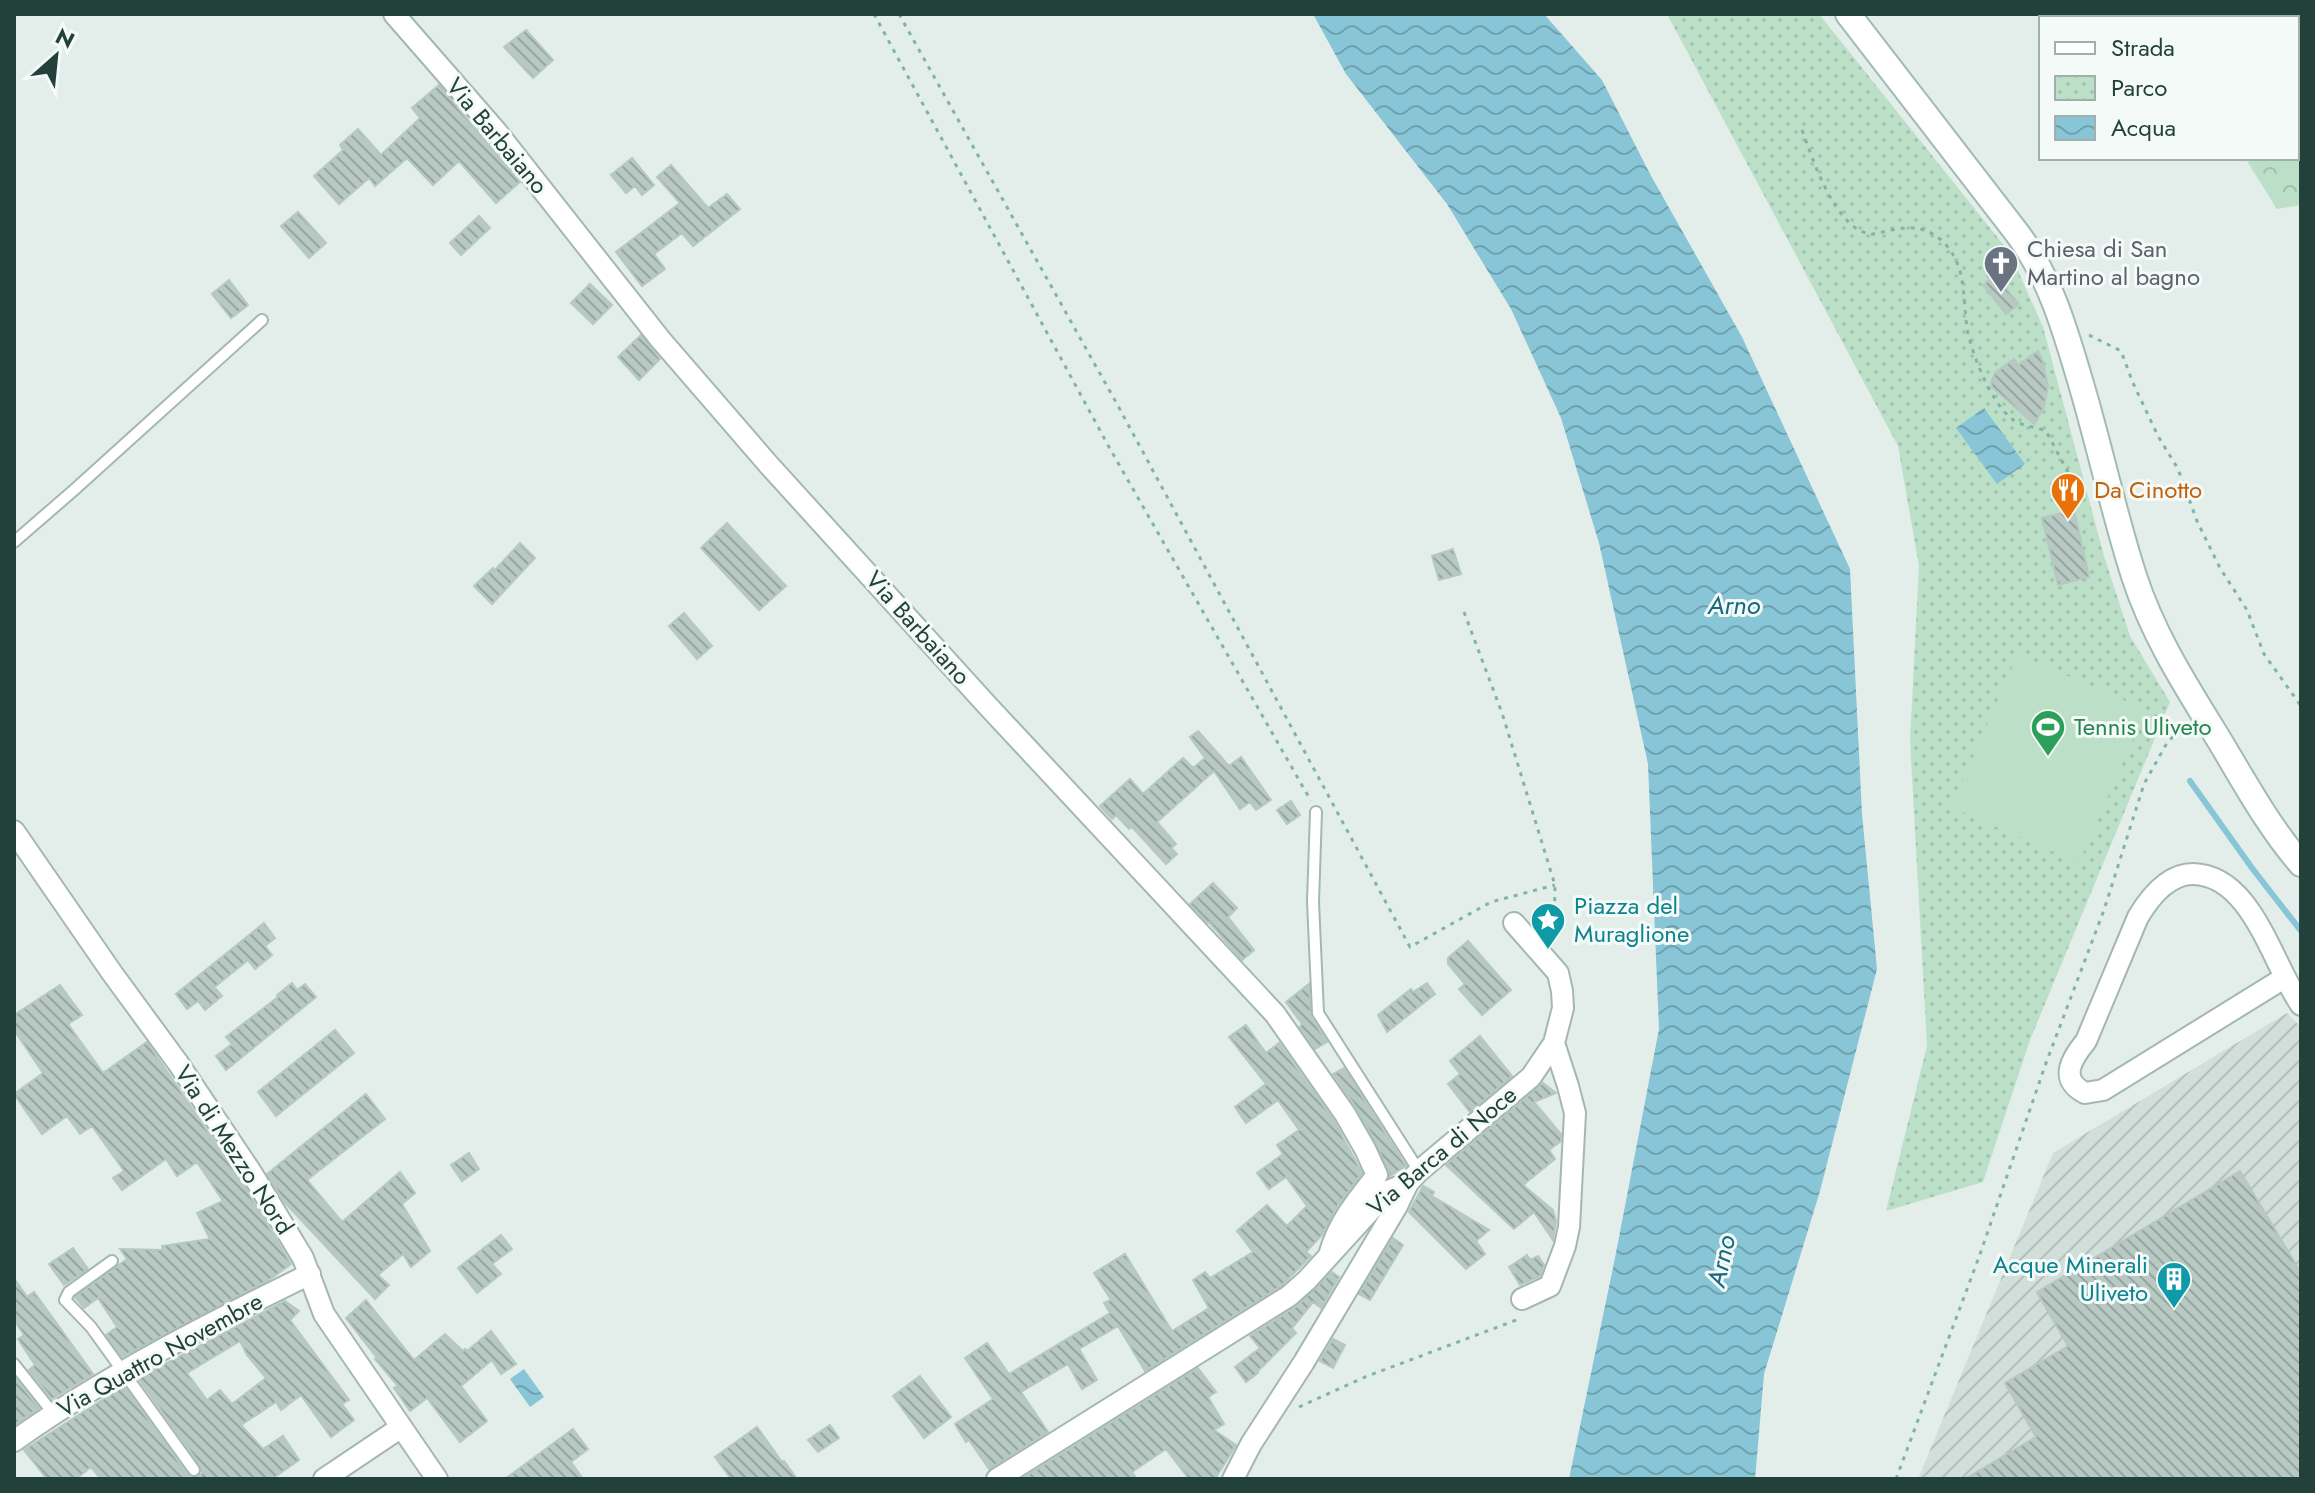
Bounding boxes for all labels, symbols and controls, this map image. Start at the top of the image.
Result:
north arrow [16,16,96,96]
legend [2039,16,2299,160]
text: N [50,20,80,56]
text: Strada [2111,30,2175,65]
street label: Via Barbaiano [438,70,557,202]
text: Parco [2111,70,2167,105]
text: Acqua [2111,110,2176,145]
place label: Chiesa di San Martino al bagno [2027,231,2200,294]
church icon: Chiesa di San Martino al bagno [1982,244,2020,294]
restaurant icon: Da Cinotto [2049,471,2087,521]
place label: Da Cinotto [2094,472,2202,507]
street label: Via Barbaiano [858,563,979,692]
water label: Arno [1707,586,1760,624]
sports icon: Tennis Uliveto [2029,708,2067,758]
place label: Tennis Uliveto [2074,709,2212,744]
place label: Piazza del Muraglione [1574,888,1689,951]
place icon: Piazza del Muraglione [1529,901,1567,951]
street label: Via di Mezzo Nord [166,1058,302,1241]
street label: Via Barca di Noce [1359,1077,1524,1224]
water label: Arno [1697,1231,1745,1292]
place label: Acque Minerali Uliveto [1993,1247,2148,1310]
building icon: Acque Minerali Uliveto [2155,1260,2193,1310]
street label: Via Quattro Novembre [51,1283,269,1426]

